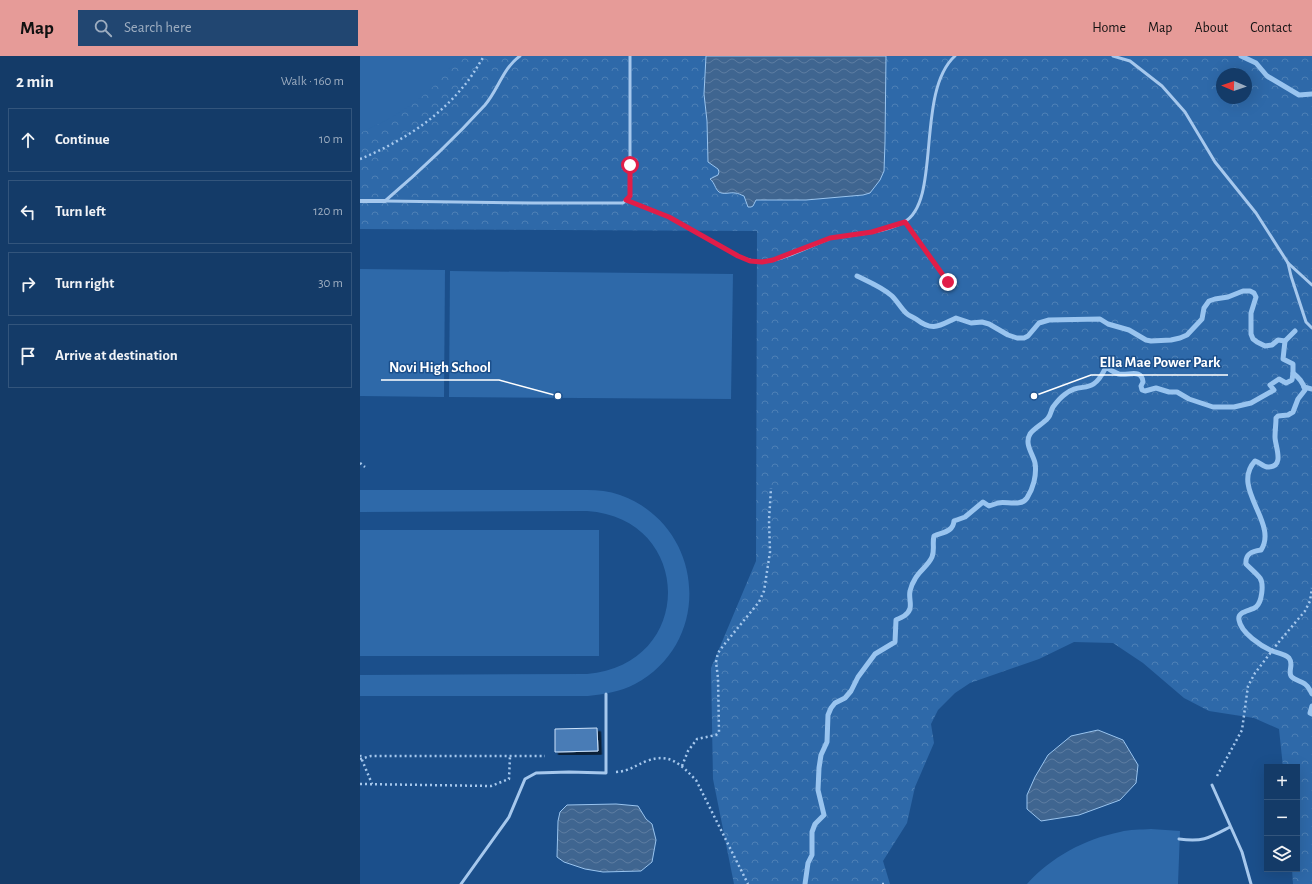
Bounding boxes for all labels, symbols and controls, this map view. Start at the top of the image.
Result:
search box [78,10,358,46]
icon: search [92,17,114,39]
text: Map [20,19,54,38]
text: Search here [124,20,192,35]
text: Home [1092,21,1126,35]
text: Map [1148,21,1172,35]
text: About [1194,21,1228,35]
text: Contact [1250,21,1292,35]
north arrow [1216,68,1252,104]
text: 2 min [16,73,54,90]
text: Walk · 160 m [281,75,344,88]
icon: ahead [17,129,39,151]
text: Continue [55,132,110,147]
text: 10 m [319,133,343,146]
route start [621,156,639,174]
icon: left [17,201,39,223]
text: Turn left [55,204,106,219]
text: 120 m [313,205,343,218]
icon: right [17,273,39,295]
route end [939,273,957,291]
text: Turn right [55,276,114,291]
text: 30 m [318,277,343,290]
icon: arrive [17,345,39,367]
text: Arrive at destination [55,348,178,363]
callout: Ella Mae Power Park [1091,348,1228,375]
callout: Novi High School [381,353,499,380]
text: Ella Mae Power Park [1099,355,1221,370]
text: Novi High School [389,360,491,375]
map controls [1264,764,1300,872]
button: + [1264,764,1300,800]
button: − [1264,800,1300,836]
button: layers [1264,836,1300,872]

